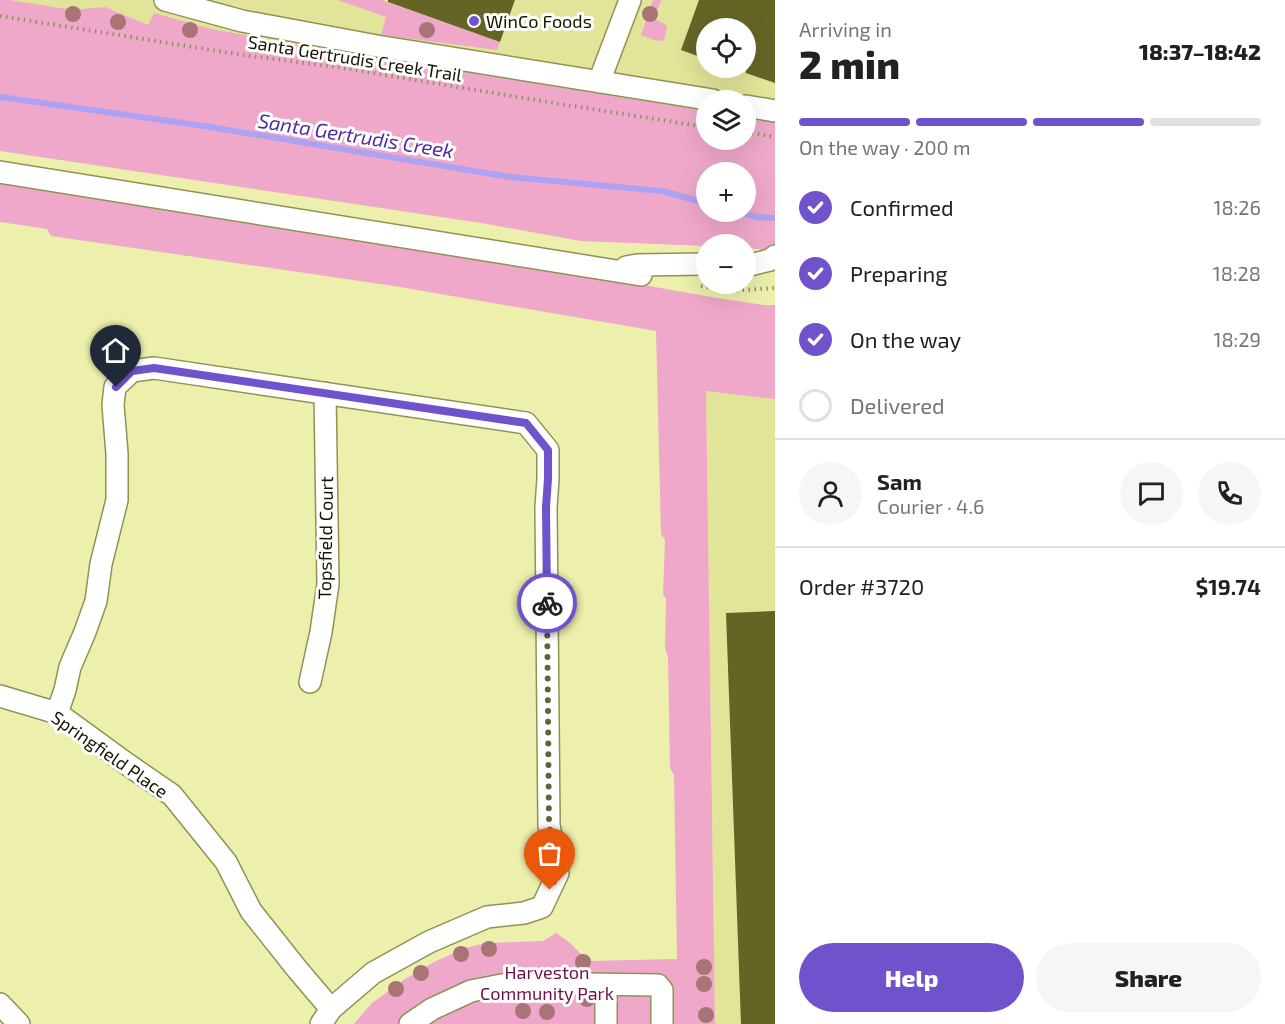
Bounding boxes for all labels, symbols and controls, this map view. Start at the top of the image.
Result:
place label: WinCo Foods [486,10,592,32]
marker: WinCo Foods [467,14,481,28]
text: Arriving in [799,17,892,41]
map controls [696,18,756,294]
button: locate [696,18,756,78]
street label: Santa Gertrudis Creek Trail [246,30,464,86]
text: 18:37–18:42 [1139,38,1261,64]
text: 2 min [799,40,900,87]
button: layers [696,90,756,150]
water label: Santa Gertrudis Creek [257,108,455,162]
text: On the way · 200 m [799,135,971,159]
button: + [696,162,756,222]
icon: check [799,191,832,224]
text: Confirmed [850,194,954,220]
text: 18:26 [1214,195,1261,219]
button: − [696,234,756,294]
icon: check [799,257,832,290]
text: Preparing [850,260,948,286]
text: 18:28 [1213,261,1261,285]
icon: check [799,323,832,356]
pin [90,325,141,387]
text: On the way [850,326,961,352]
text: 18:29 [1214,327,1261,351]
icon: home [99,334,132,367]
text: Delivered [850,392,945,418]
button: person [799,462,862,525]
button: chat [1120,462,1183,525]
button: phone [1198,462,1261,525]
text: Sam [877,468,922,494]
street label: Topsfield Court [313,476,337,600]
text: Courier · 4.6 [877,494,984,518]
courier [517,573,577,633]
text: Order #3720 [799,573,924,599]
text: $19.74 [1195,573,1261,599]
icon: bike [531,587,564,620]
street label: Springfield Place [48,706,172,802]
pin [524,828,575,890]
icon: bag [533,837,566,870]
button: Help [799,943,1024,1012]
button: Share [1036,943,1261,1012]
park label: Harveston Community Park [480,961,614,1004]

